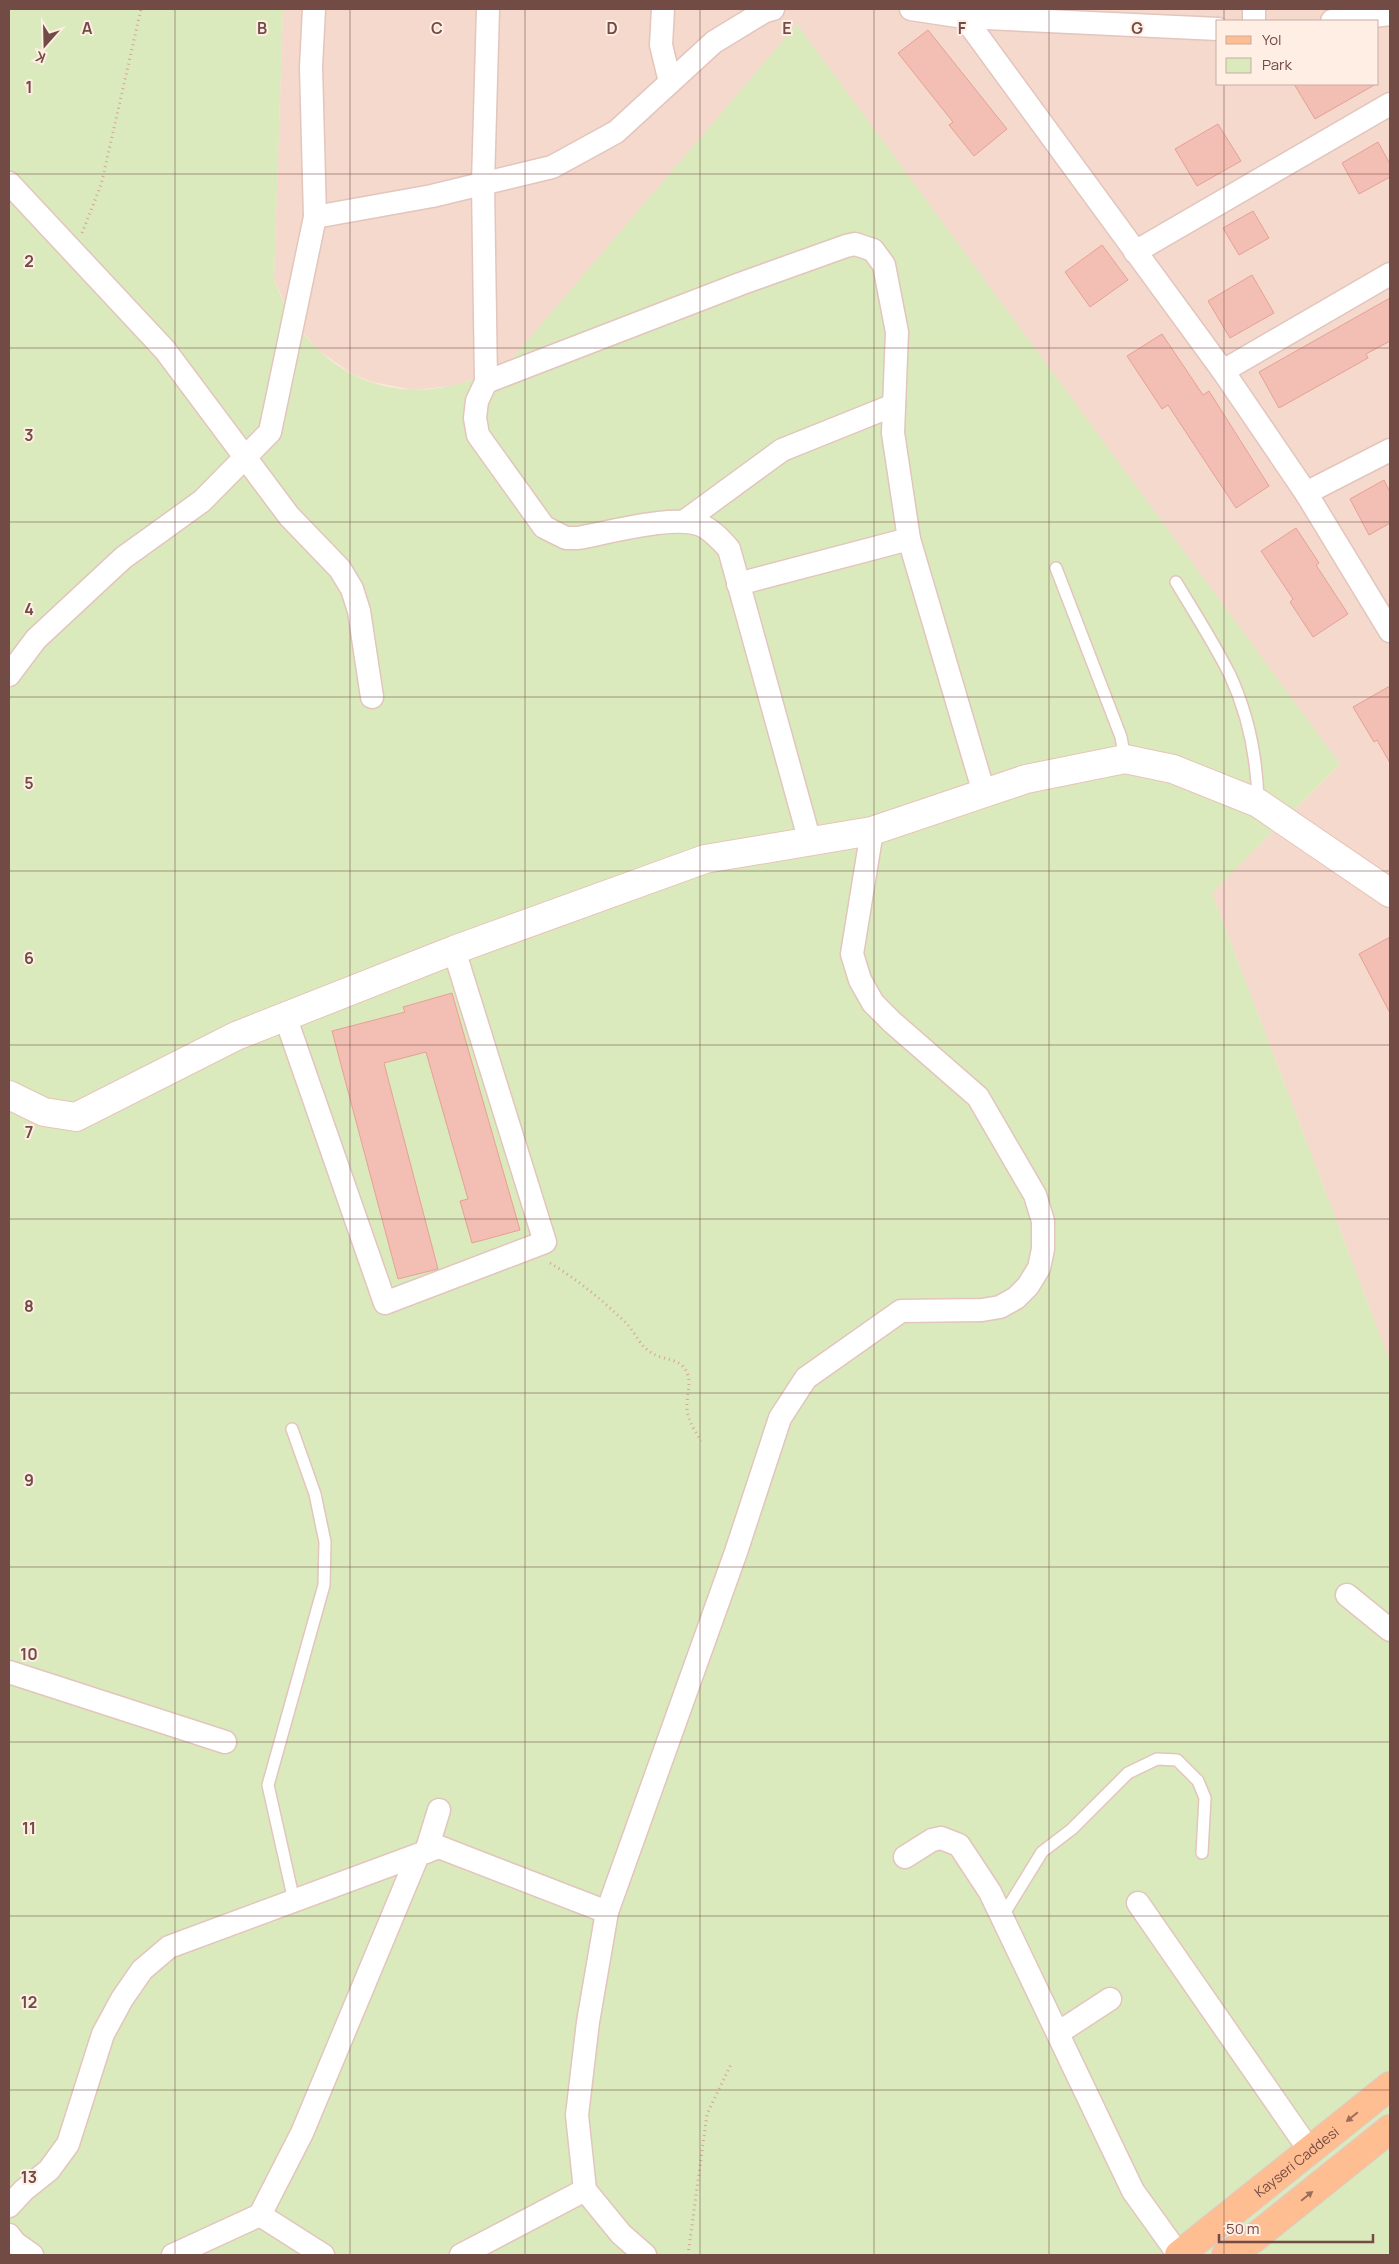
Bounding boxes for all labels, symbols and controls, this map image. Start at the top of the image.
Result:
text: A [82,17,93,39]
text: B [257,17,267,39]
text: C [431,17,443,39]
text: D [606,17,618,39]
text: E [782,17,792,39]
text: F [958,17,967,39]
text: G [1131,17,1143,39]
north arrow [20,20,70,70]
legend [1216,20,1379,85]
text: Yol [1262,29,1282,50]
text: K [32,47,48,68]
text: Park [1262,54,1292,75]
text: 1 [25,76,33,98]
text: 2 [24,250,34,272]
text: 3 [24,424,34,446]
text: 4 [24,598,34,620]
text: 5 [24,772,34,794]
text: 6 [24,947,34,969]
text: 7 [25,1121,33,1143]
text: 8 [24,1295,34,1317]
text: 9 [24,1469,34,1491]
text: 10 [20,1643,38,1665]
text: 11 [22,1817,36,1839]
text: 12 [21,1991,37,2013]
one-way arrow [1346,2111,1359,2122]
street label: Kayseri Caddesi [1250,2122,1342,2201]
text: 13 [21,2166,37,2188]
one-way arrow [1300,2190,1313,2201]
scale bar [1219,2212,1373,2244]
text: 50 m [1226,2218,1260,2239]

